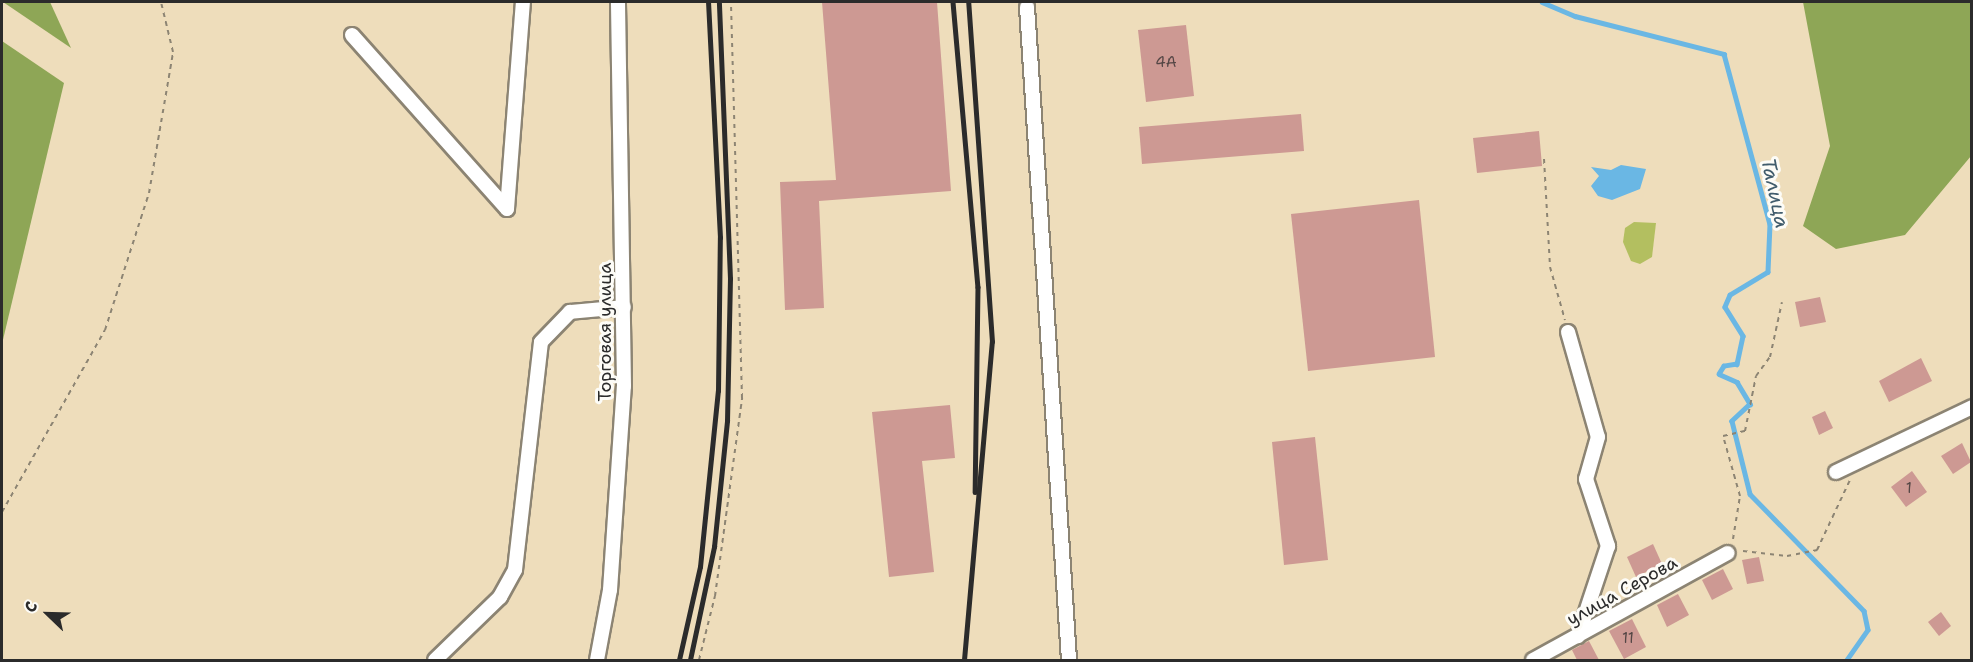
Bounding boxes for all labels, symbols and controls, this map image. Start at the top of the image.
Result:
house number: 4А [1155,54,1177,72]
water label: Талица [1756,156,1794,230]
street label: Торговая улица [594,262,616,402]
house number: 1 [1906,480,1912,498]
street label: улица Серова [1563,552,1681,630]
north arrow [18,584,78,644]
text: С [19,598,43,615]
house number: 11 [1622,630,1634,648]

